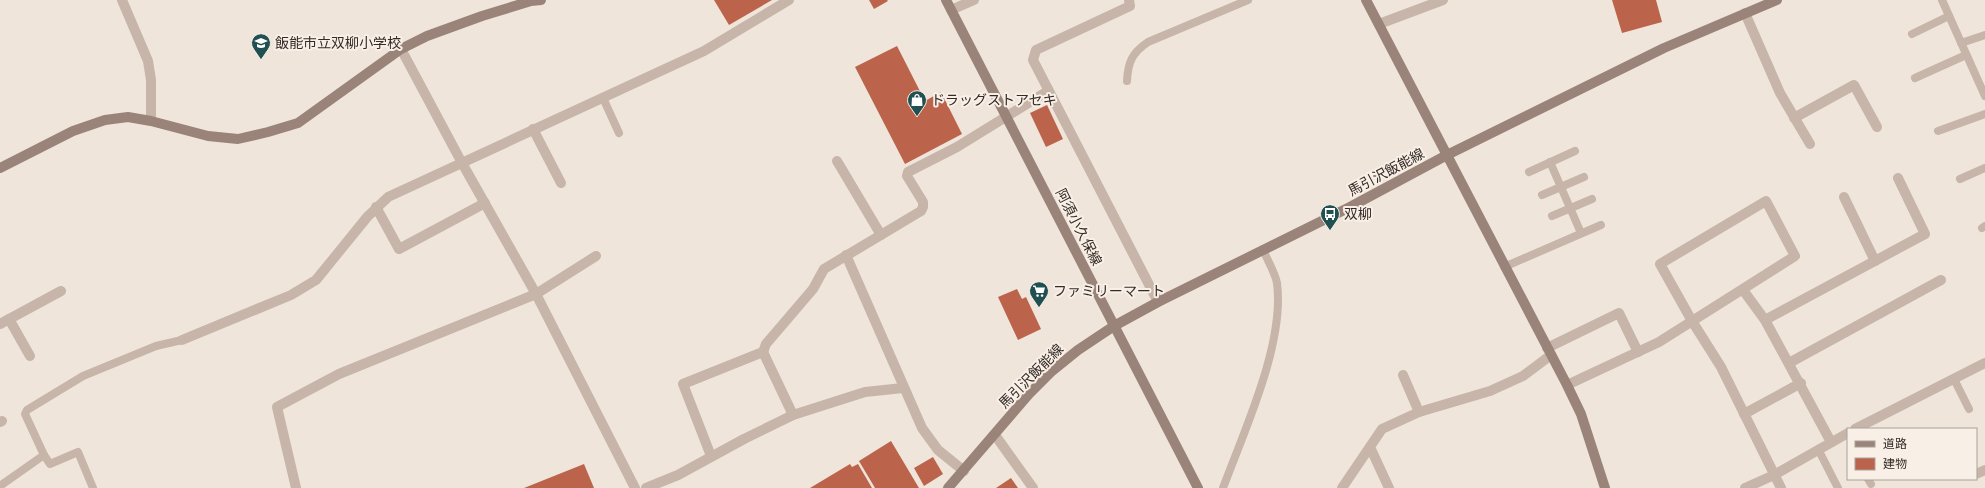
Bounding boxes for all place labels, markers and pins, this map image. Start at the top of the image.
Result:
school or university icon: 飯能市立双柳小学校 [250,32,272,60]
place label: 飯能市立双柳小学校 [275,34,401,52]
shop icon: ドラッグストアセキ [906,89,928,117]
place label: ドラッグストアセキ [931,91,1057,109]
bus stop icon: 双柳 [1319,203,1341,231]
place label: 双柳 [1344,205,1372,223]
supermarket icon: ファミリーマート [1028,280,1050,308]
place label: ファミリーマート [1053,282,1165,300]

